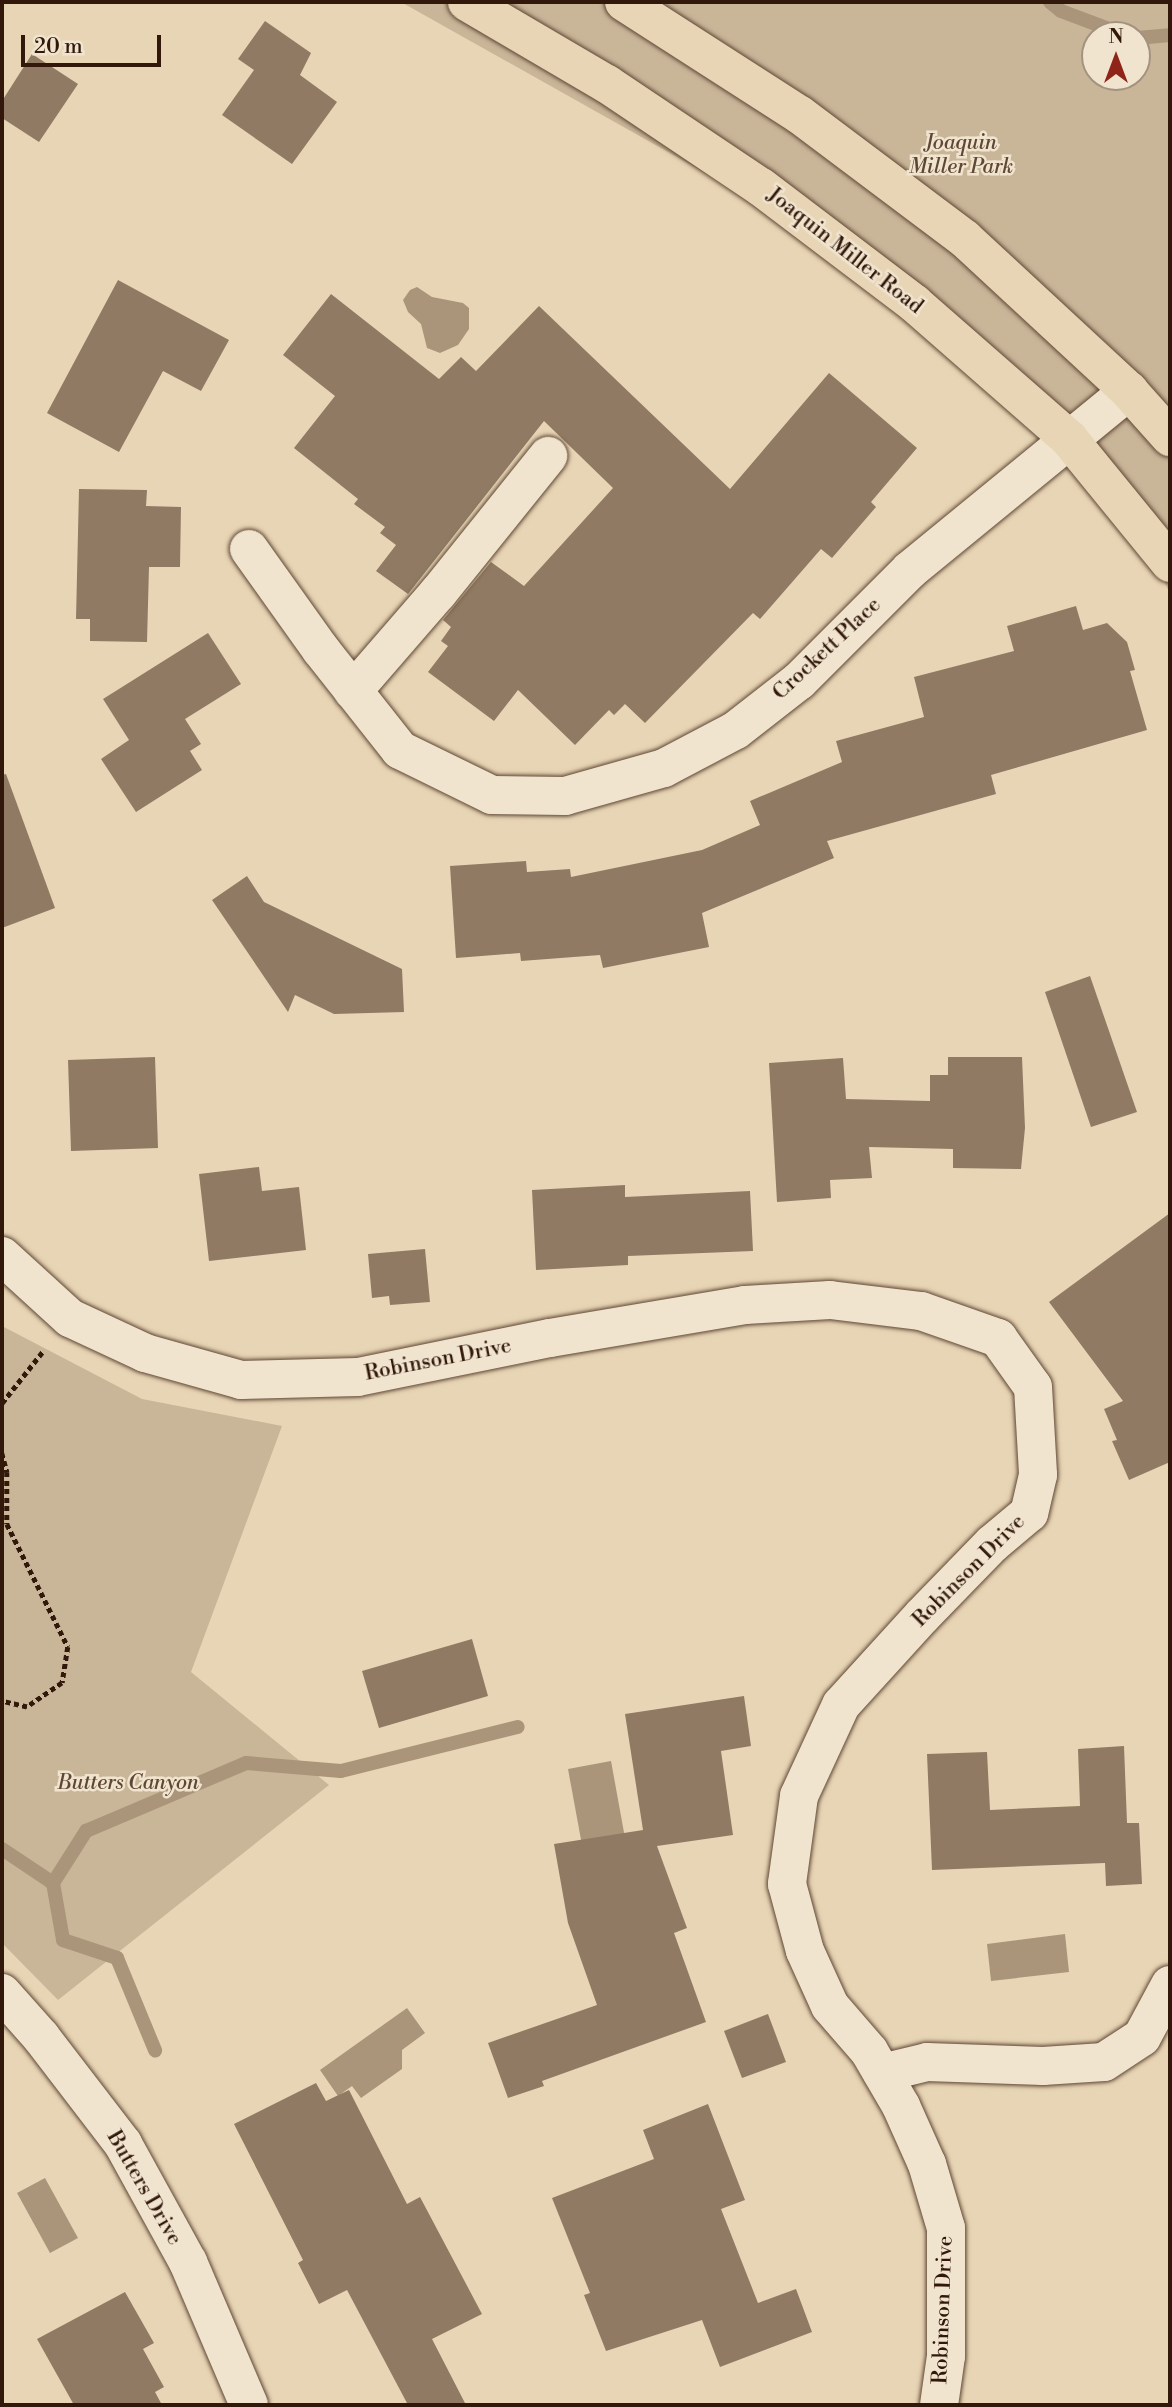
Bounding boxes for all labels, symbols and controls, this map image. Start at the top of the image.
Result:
scale bar [24,21,164,65]
north arrow [1081,21,1151,91]
text: N [1108,25,1124,49]
text: 20 m [34,34,83,60]
park label: Joaquin Miller Park [909,130,1013,180]
street label: Joaquin Miller Road [762,182,928,320]
street label: Crockett Place [768,593,886,705]
street label: Robinson Drive [363,1333,513,1387]
street label: Robinson Drive [907,1509,1031,1633]
park label: Butters Canyon [57,1770,199,1796]
street label: Butters Drive [101,2126,187,2250]
street label: Robinson Drive [928,2235,958,2385]

